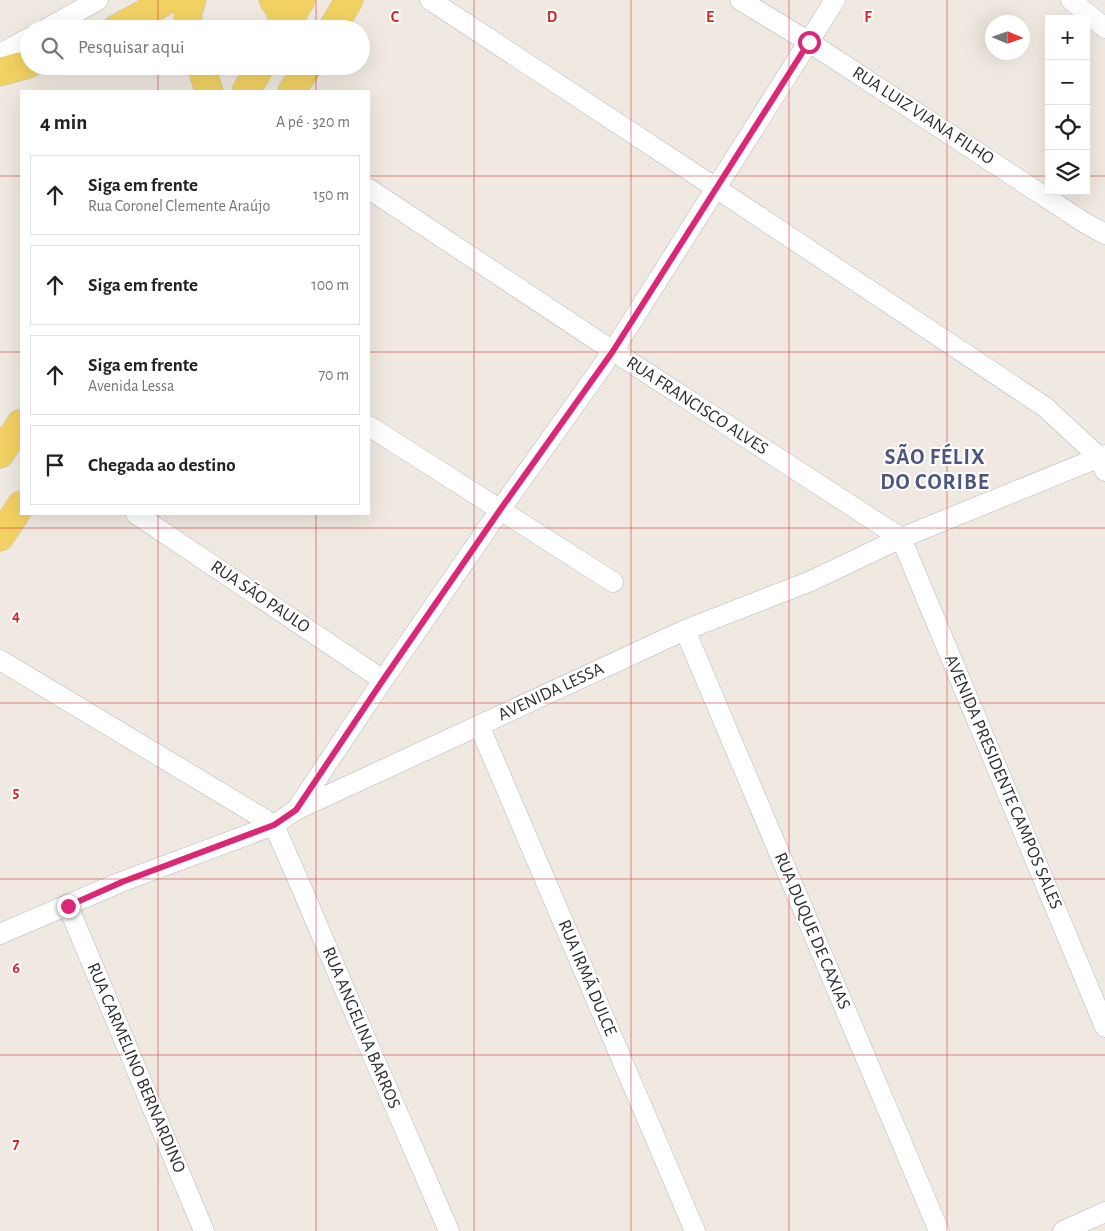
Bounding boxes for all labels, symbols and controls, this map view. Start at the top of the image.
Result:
text: C [391,9,400,25]
text: D [547,9,558,25]
text: E [706,9,714,25]
text: F [864,9,872,25]
north arrow [985,15,1030,60]
map controls [1045,15,1090,195]
button: + [1045,15,1090,60]
search box [20,20,370,75]
route start [798,31,821,54]
icon: search [38,34,66,62]
text: Pesquisar aqui [78,38,184,57]
button: − [1045,60,1090,105]
street label: RUA LUIZ VIANA FILHO [849,64,997,168]
button: locate [1045,105,1090,150]
text: 4 min [40,112,87,133]
text: A pé · 320 m [276,114,350,130]
button: layers [1045,150,1090,195]
text: Siga em frente [88,176,198,195]
icon: ahead [41,181,69,209]
text: 150 m [313,187,349,203]
text: Rua Coronel Clemente Araújo [88,198,270,214]
icon: ahead [41,271,69,299]
text: Siga em frente [88,276,198,295]
text: 100 m [311,277,349,293]
street label: RUA FRANCISCO ALVES [623,354,771,458]
text: Siga em frente [88,356,198,375]
icon: ahead [41,361,69,389]
text: 70 m [318,367,349,383]
text: Avenida Lessa [88,378,174,394]
district label: SÃO FÉLIX DO CORIBE [880,443,990,493]
icon: arrive [41,451,69,479]
text: Chegada ao destino [88,456,236,475]
street label: RUA SÃO PAULO [207,555,314,637]
text: 4 [12,608,20,624]
street label: AVENIDA PRESIDENTE CAMPOS SALES [941,652,1065,912]
street label: AVENIDA LESSA [495,659,607,724]
text: 5 [13,784,20,800]
street label: RUA DUQUE DE CAXIAS [771,850,853,1012]
route end [57,895,80,918]
street label: RUA IRMÃ DULCE [554,916,622,1039]
street label: RUA ANGELINA BARROS [319,945,403,1111]
text: 6 [12,960,20,976]
street label: RUA CARMELINO BERNARDINO [84,960,188,1176]
text: 7 [13,1136,20,1152]

